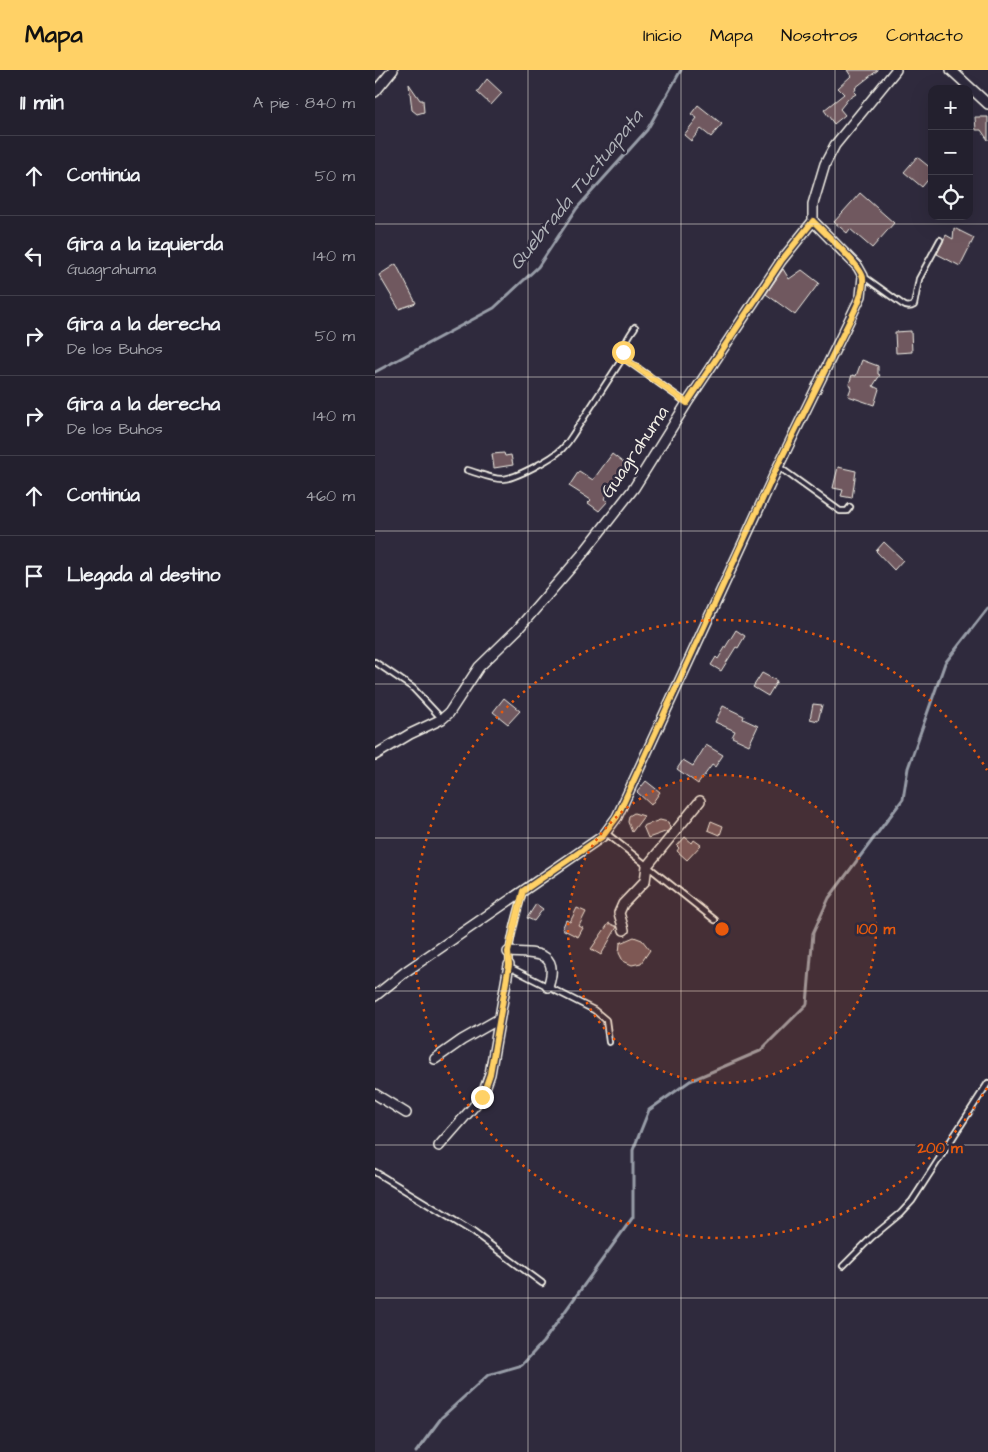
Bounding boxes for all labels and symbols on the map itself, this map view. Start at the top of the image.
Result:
water label: Quebrada Tuctuapata [502,103,650,276]
route start [612,341,635,364]
street label: Guagrahuma [594,400,677,504]
text: 100 m [857,919,896,940]
centre of rings [713,920,731,938]
route end [471,1086,494,1109]
text: 200 m [916,1138,963,1159]

